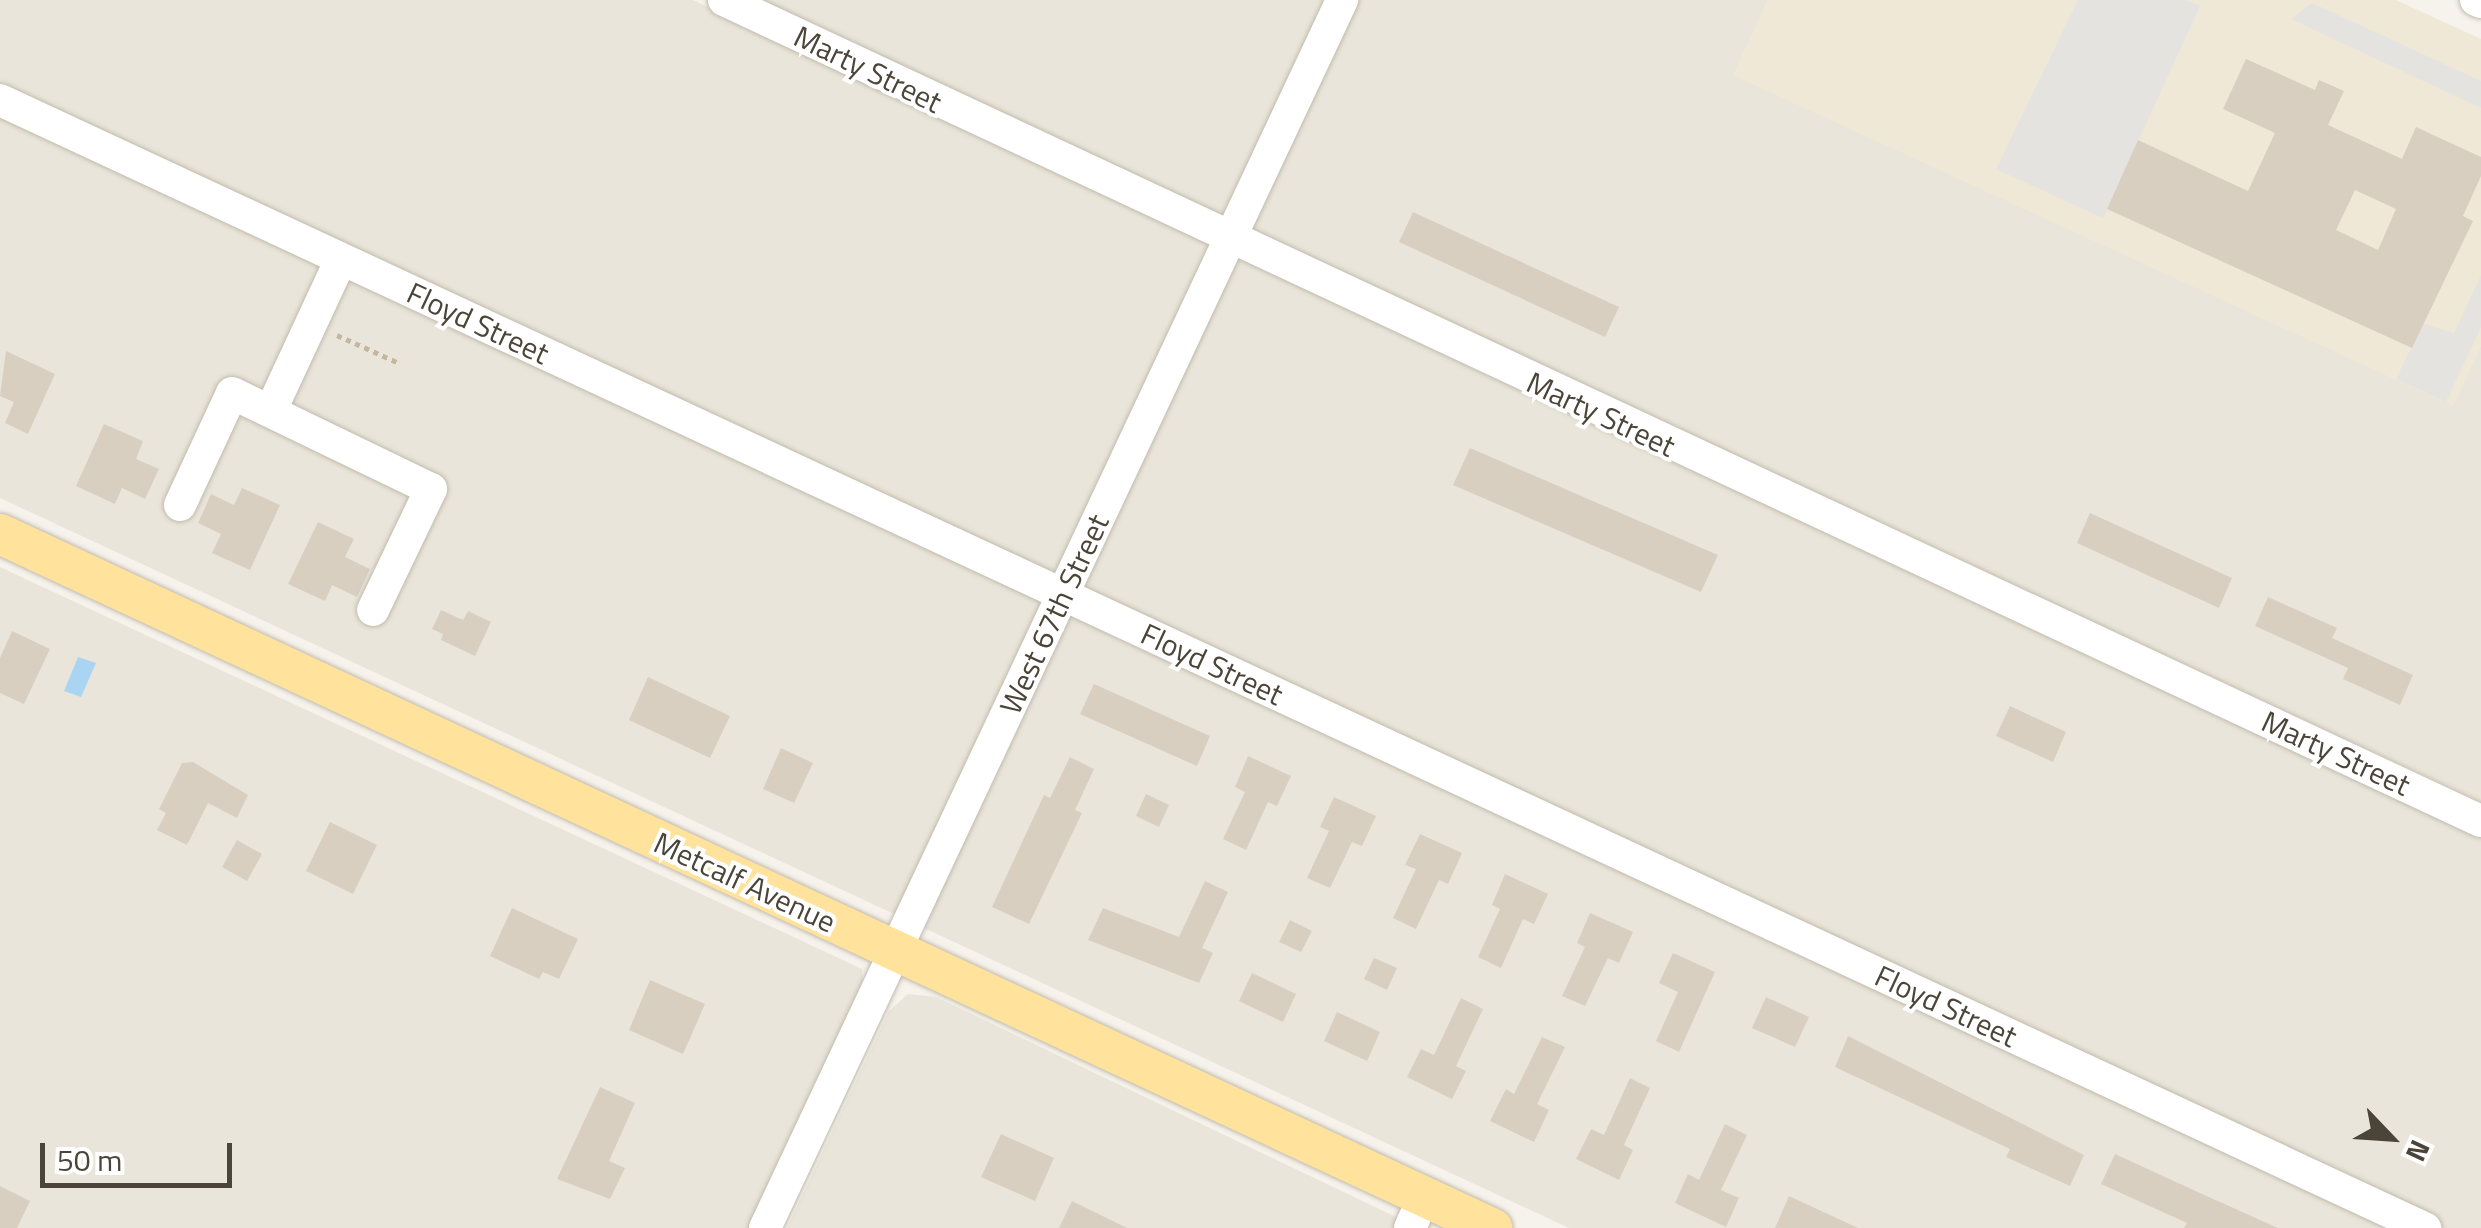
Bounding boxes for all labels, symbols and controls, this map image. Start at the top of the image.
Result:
street label: Marty Street [788,18,948,120]
street label: Floyd Street [401,275,555,371]
street label: Marty Street [1521,364,1681,464]
street label: West 67th Street [992,508,1116,720]
street label: Floyd Street [1135,616,1289,712]
street label: Marty Street [2256,703,2416,803]
street label: Metcalf Avenue [649,824,841,940]
street label: Floyd Street [1869,958,2023,1054]
north arrow [2341,1088,2441,1188]
scale bar [45,1123,238,1185]
text: N [2395,1133,2442,1169]
text: 50 m [57,1137,122,1183]

